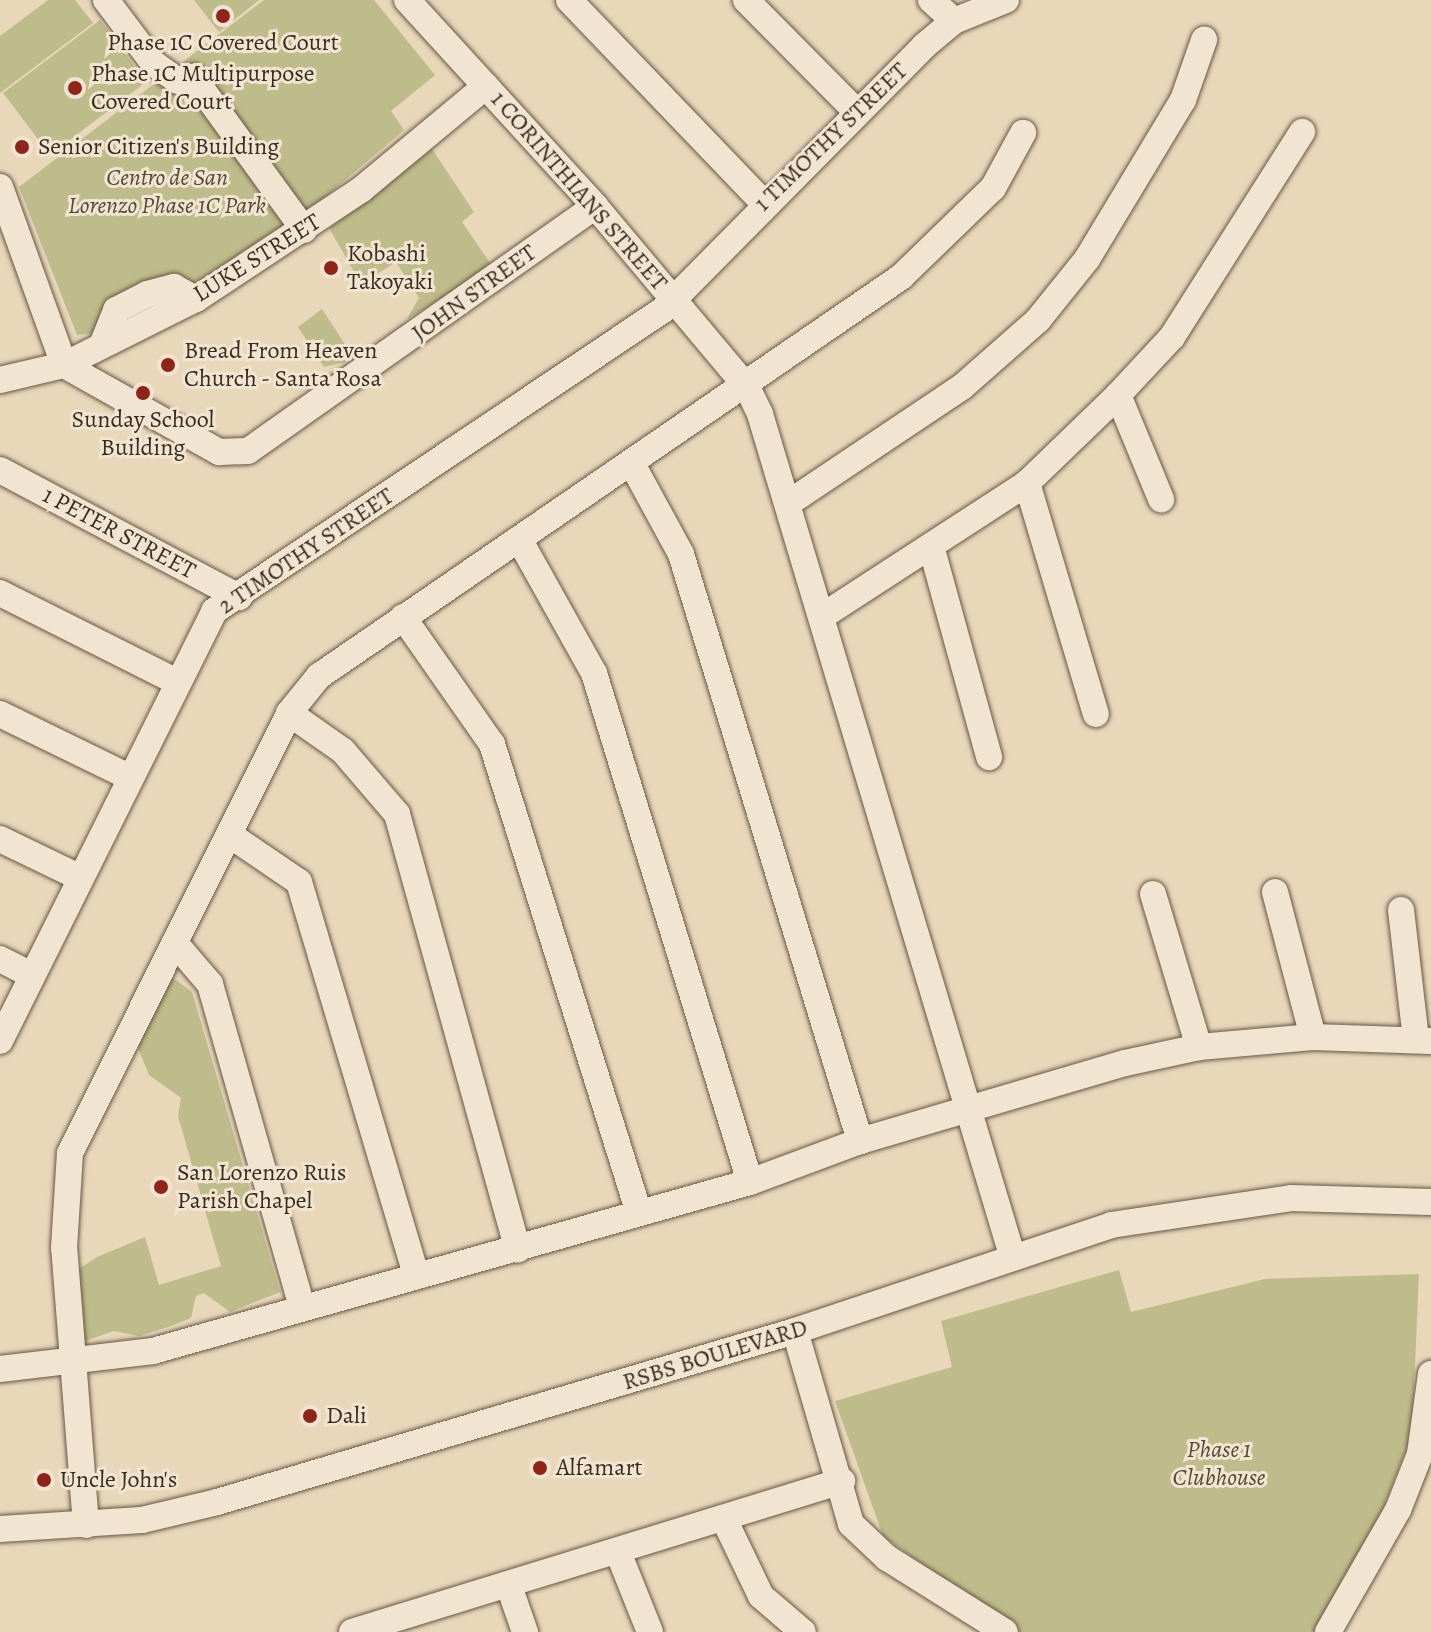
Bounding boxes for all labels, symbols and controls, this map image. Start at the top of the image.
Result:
marker: Phase 1C Covered Court [214,7,232,25]
place label: Phase 1C Covered Court [107,29,339,57]
street label: 1 TIMOTHY STREET [748,56,914,218]
place label: Phase 1C Multipurpose Covered Court [91,60,315,116]
marker: Phase 1C Multipurpose Covered Court [66,79,84,97]
street label: 1 CORINTHIANS STREET [485,85,673,297]
place label: Senior Citizen's Building [38,133,279,161]
marker: Senior Citizen's Building [13,138,31,156]
park label: Centro de San Lorenzo Phase 1C Park [68,164,266,220]
street label: LUKE STREET [188,208,326,308]
street label: JOHN STREET [406,238,542,348]
place label: Kobashi Takoyaki [347,240,433,296]
marker: Kobashi Takoyaki [322,259,340,277]
place label: Bread From Heaven Church - Santa Rosa [184,337,383,393]
marker: Bread From Heaven Church - Santa Rosa [159,356,177,374]
marker: Sunday School Building [134,384,152,402]
place label: Sunday School Building [72,406,214,462]
street label: 1 PETER STREET [38,481,200,585]
street label: 2 TIMOTHY STREET [213,482,399,620]
place label: San Lorenzo Ruis Parish Chapel [177,1159,346,1215]
marker: San Lorenzo Ruis Parish Chapel [152,1178,170,1196]
street label: RSBS BOULEVARD [619,1313,811,1397]
place label: Dali [326,1402,367,1430]
marker: Dali [301,1407,319,1425]
park label: Phase 1 Clubhouse [1173,1436,1265,1492]
place label: Alfamart [556,1454,643,1482]
marker: Alfamart [531,1459,549,1477]
place label: Uncle John's [60,1466,177,1494]
marker: Uncle John's [35,1471,53,1489]

